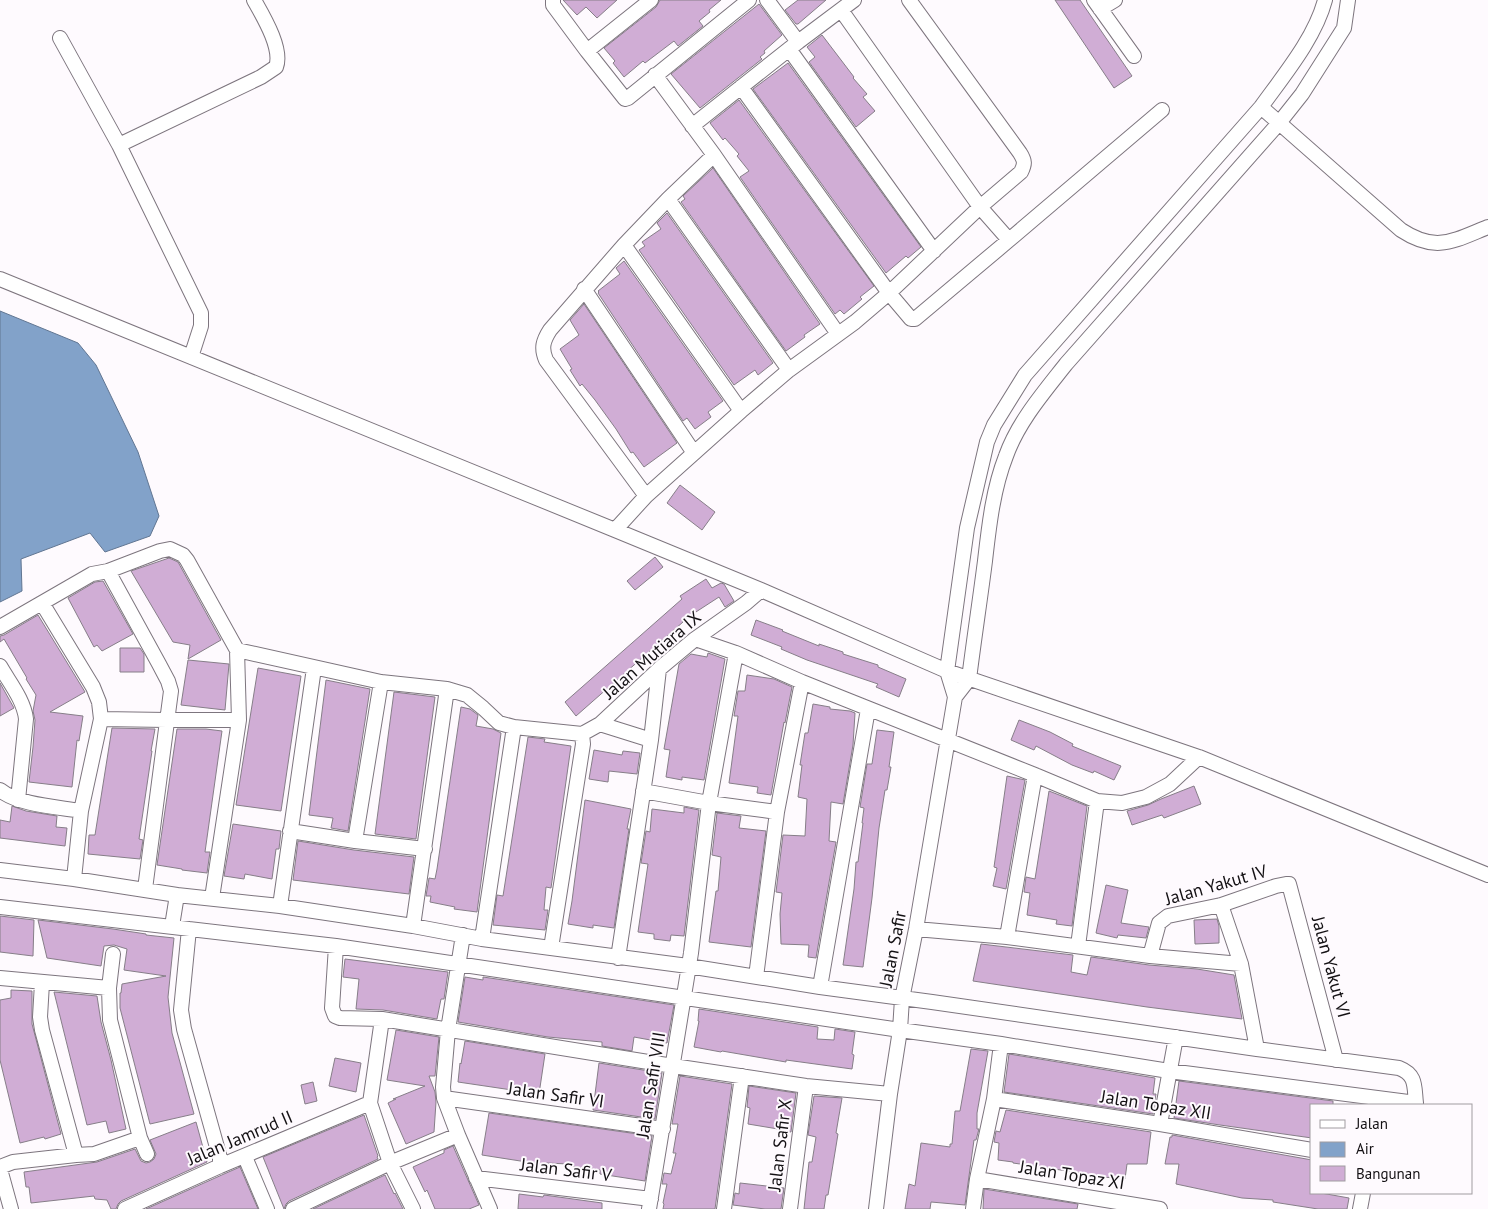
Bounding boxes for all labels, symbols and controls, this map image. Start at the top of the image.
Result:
street label: Jalan Mutiara IX [597,606,706,704]
street label: Jalan Yakut IV [1161,859,1270,910]
street label: Jalan Safir [874,909,911,990]
street label: Jalan Yakut VI [1307,913,1356,1020]
street label: Jalan Safir VIII [631,1030,670,1141]
street label: Jalan Safir VI [505,1076,606,1113]
street label: Jalan Topaz XII [1098,1084,1213,1125]
street label: Jalan Safir X [762,1098,797,1193]
legend [1310,1104,1473,1194]
street label: Jalan Jamrud II [183,1105,296,1171]
text: Jalan [1355,1114,1388,1133]
text: Air [1356,1139,1374,1158]
street label: Jalan Safir V [518,1152,614,1187]
street label: Jalan Topaz XI [1017,1155,1127,1194]
text: Bangunan [1356,1164,1420,1183]

